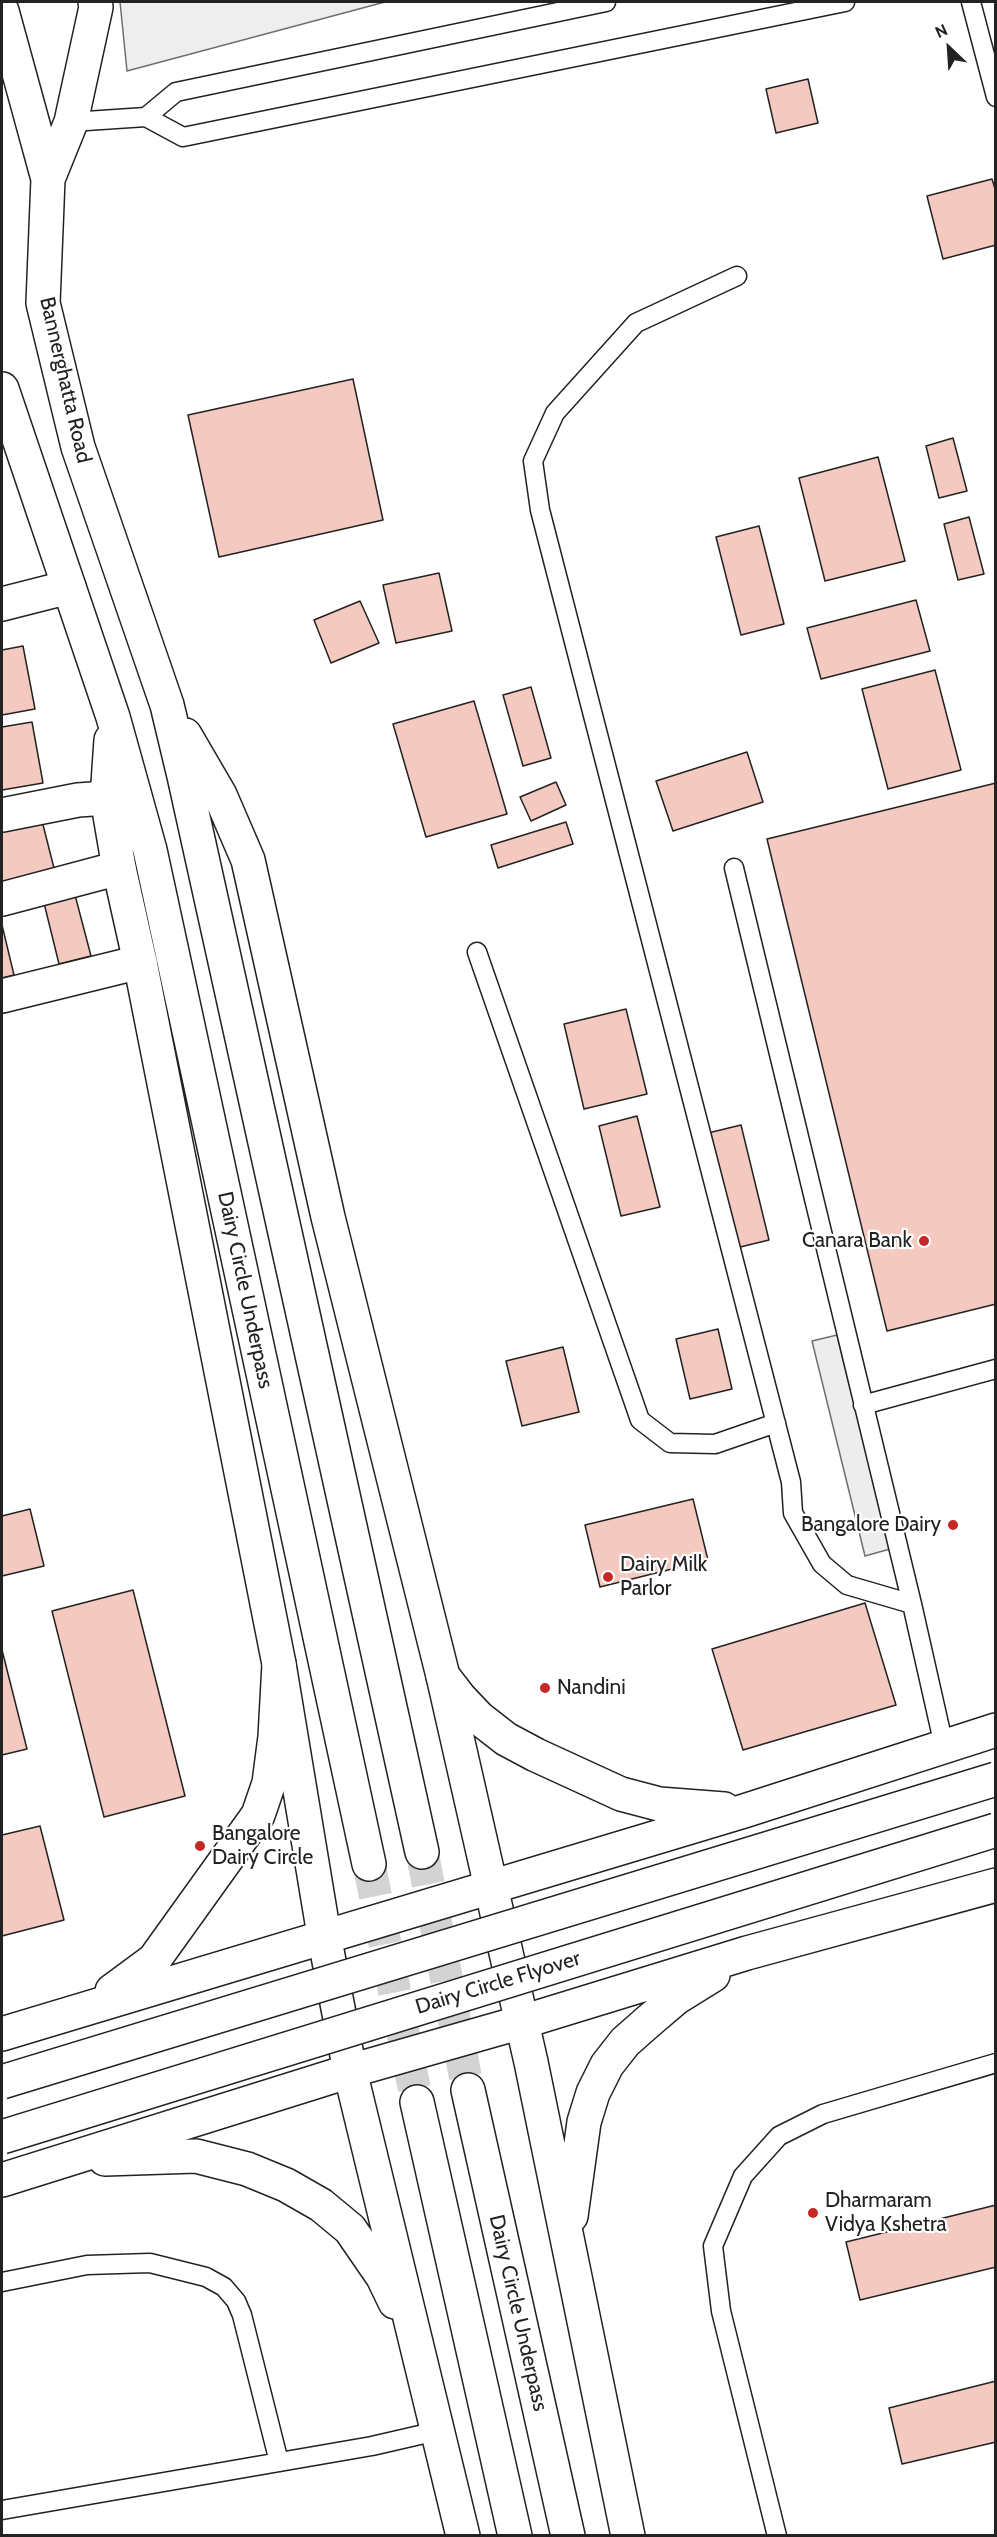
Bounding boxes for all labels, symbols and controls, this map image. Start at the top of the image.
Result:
north arrow [919,18,979,78]
text: N [932,20,950,42]
street label: Bannerghatta Road [34,295,96,465]
street label: Dairy Circle Underpass [212,1189,278,1391]
place label: Canara Bank [802,1228,912,1254]
marker: Canara Bank [917,1234,931,1248]
place label: Bangalore Dairy [801,1512,941,1538]
marker: Bangalore Dairy [946,1518,960,1532]
place label: Dairy Milk Parlor [620,1552,707,1602]
marker: Dairy Milk Parlor [601,1570,615,1584]
place label: Nandini [557,1675,626,1701]
marker: Nandini [538,1681,552,1695]
place label: Bangalore Dairy Circle [212,1821,313,1871]
marker: Bangalore Dairy Circle [193,1839,207,1853]
street label: Dairy Circle Flyover [413,1946,583,2020]
place label: Dharmaram Vidya Kshetra [825,2188,946,2238]
marker: Dharmaram Vidya Kshetra [806,2206,820,2220]
street label: Dairy Circle Underpass [483,2212,553,2414]

